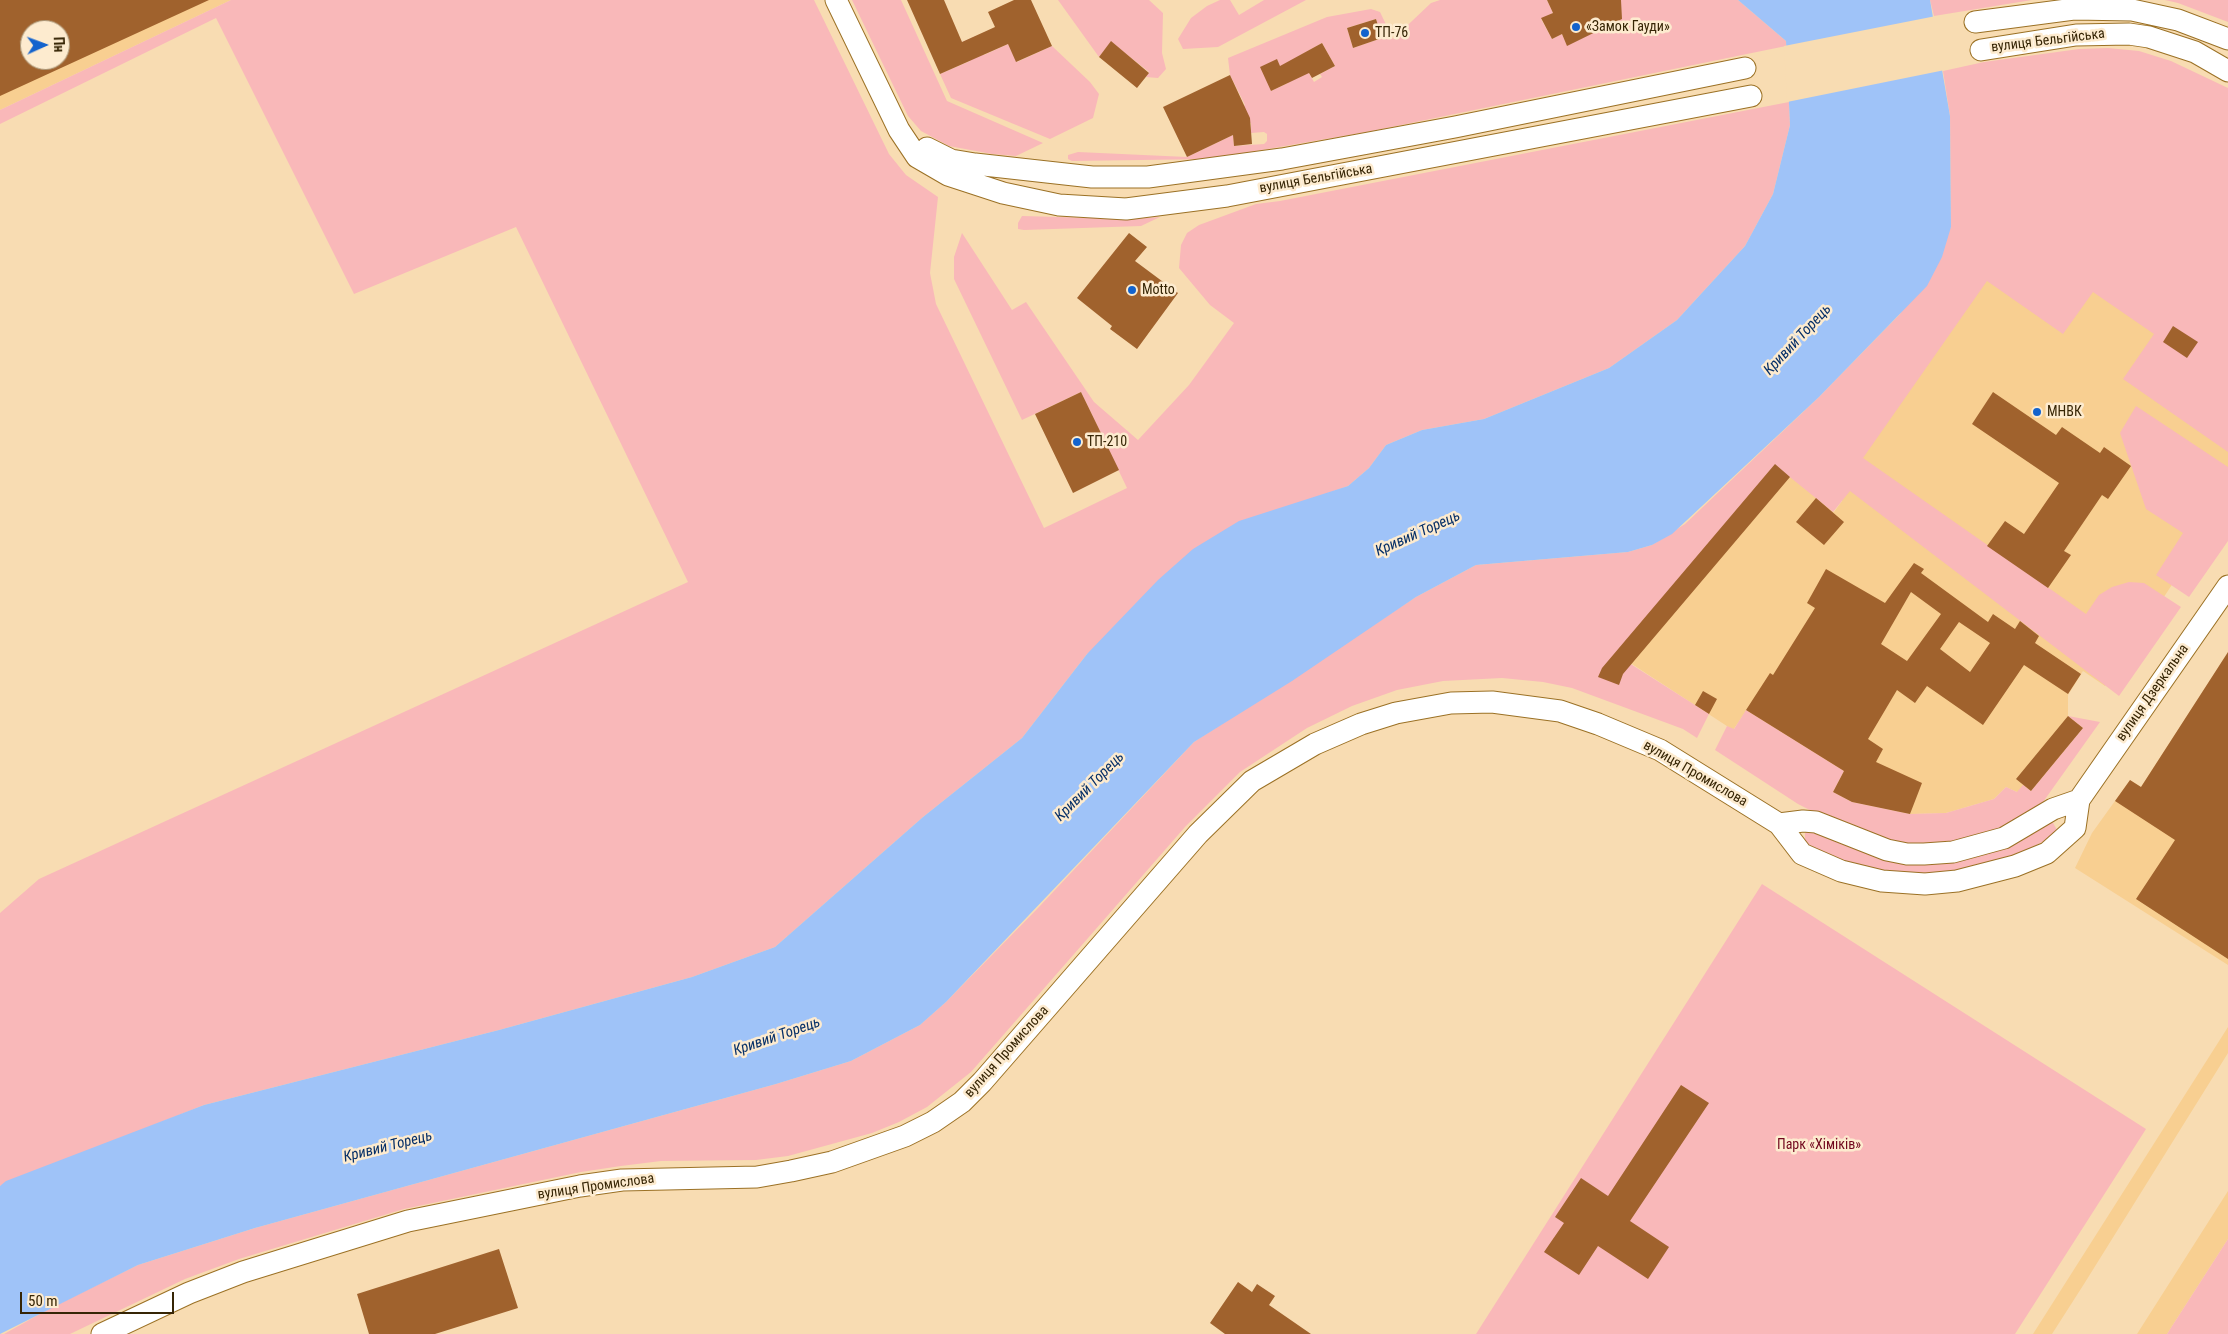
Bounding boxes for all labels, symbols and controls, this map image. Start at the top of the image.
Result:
place label: «Замок Гауди» [1586,19,1670,35]
north arrow [20,20,70,70]
marker: «Замок Гауди» [1570,21,1582,33]
place label: ТП-76 [1375,25,1408,41]
street label: вулиця Бельгійська [1990,26,2106,56]
marker: ТП-76 [1359,27,1371,39]
text: Пн [51,36,67,53]
street label: вулиця Бельгійська [1258,161,1374,197]
place label: Motto [1142,282,1175,298]
marker: Motto [1126,284,1138,296]
water label: Кривий Торець [1760,301,1836,379]
place label: МНВК [2047,404,2082,420]
marker: МНВК [2031,406,2043,418]
place label: ТП-210 [1087,434,1127,450]
marker: ТП-210 [1071,436,1083,448]
water label: Кривий Торець [1373,507,1463,561]
street label: вулиця Дзеркальна [2113,641,2193,745]
street label: вулиця Промислова [1640,737,1750,811]
water label: Кривий Торець [1052,749,1128,825]
street label: вулиця Промислова [961,1003,1053,1101]
water label: Кривий Торець [731,1014,823,1060]
water label: Кривий Торець [342,1127,434,1167]
park label: Парк «Хіміків» [1777,1137,1861,1153]
street label: вулиця Промислова [537,1171,655,1203]
scale bar [22,1282,176,1314]
text: 50 m [28,1292,58,1310]

